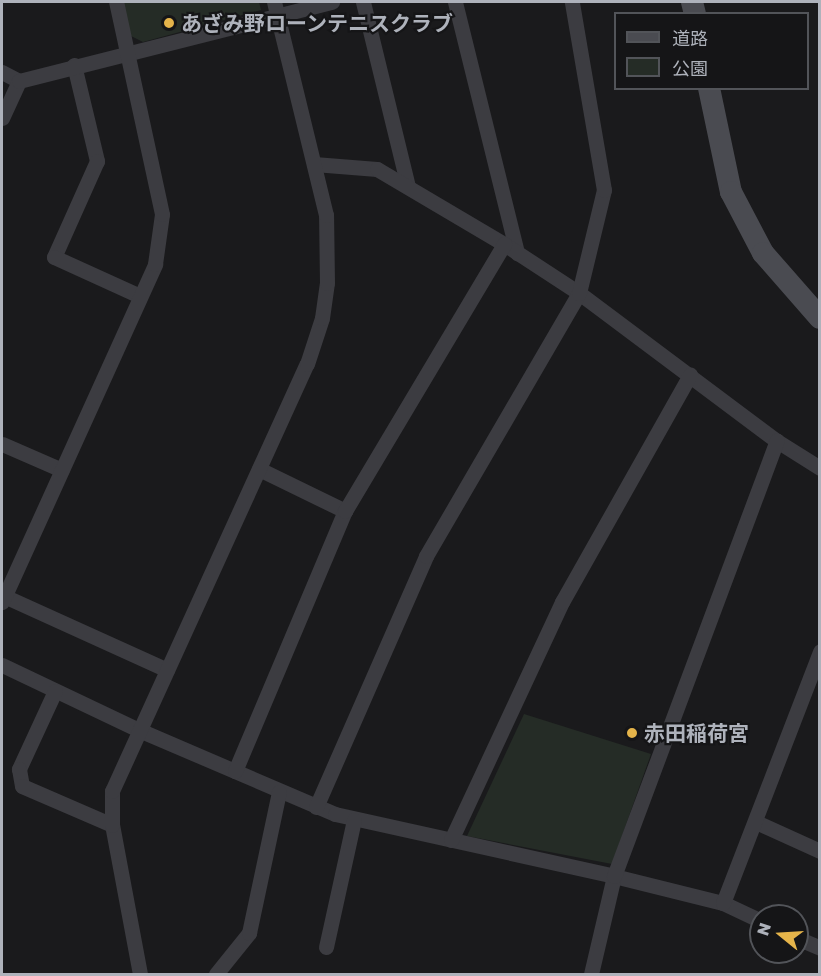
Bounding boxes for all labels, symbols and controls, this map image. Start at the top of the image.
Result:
place label: あざみ野ローンテニスクラブ [181,10,454,36]
legend [614,12,809,90]
marker: あざみ野ローンテニスクラブ [162,16,176,30]
text: 道路 [672,27,708,49]
text: 公園 [672,57,708,79]
place label: 赤田稲荷宮 [644,720,749,746]
marker: 赤田稲荷宮 [625,726,639,740]
north arrow [749,904,809,964]
text: N [752,920,775,938]

